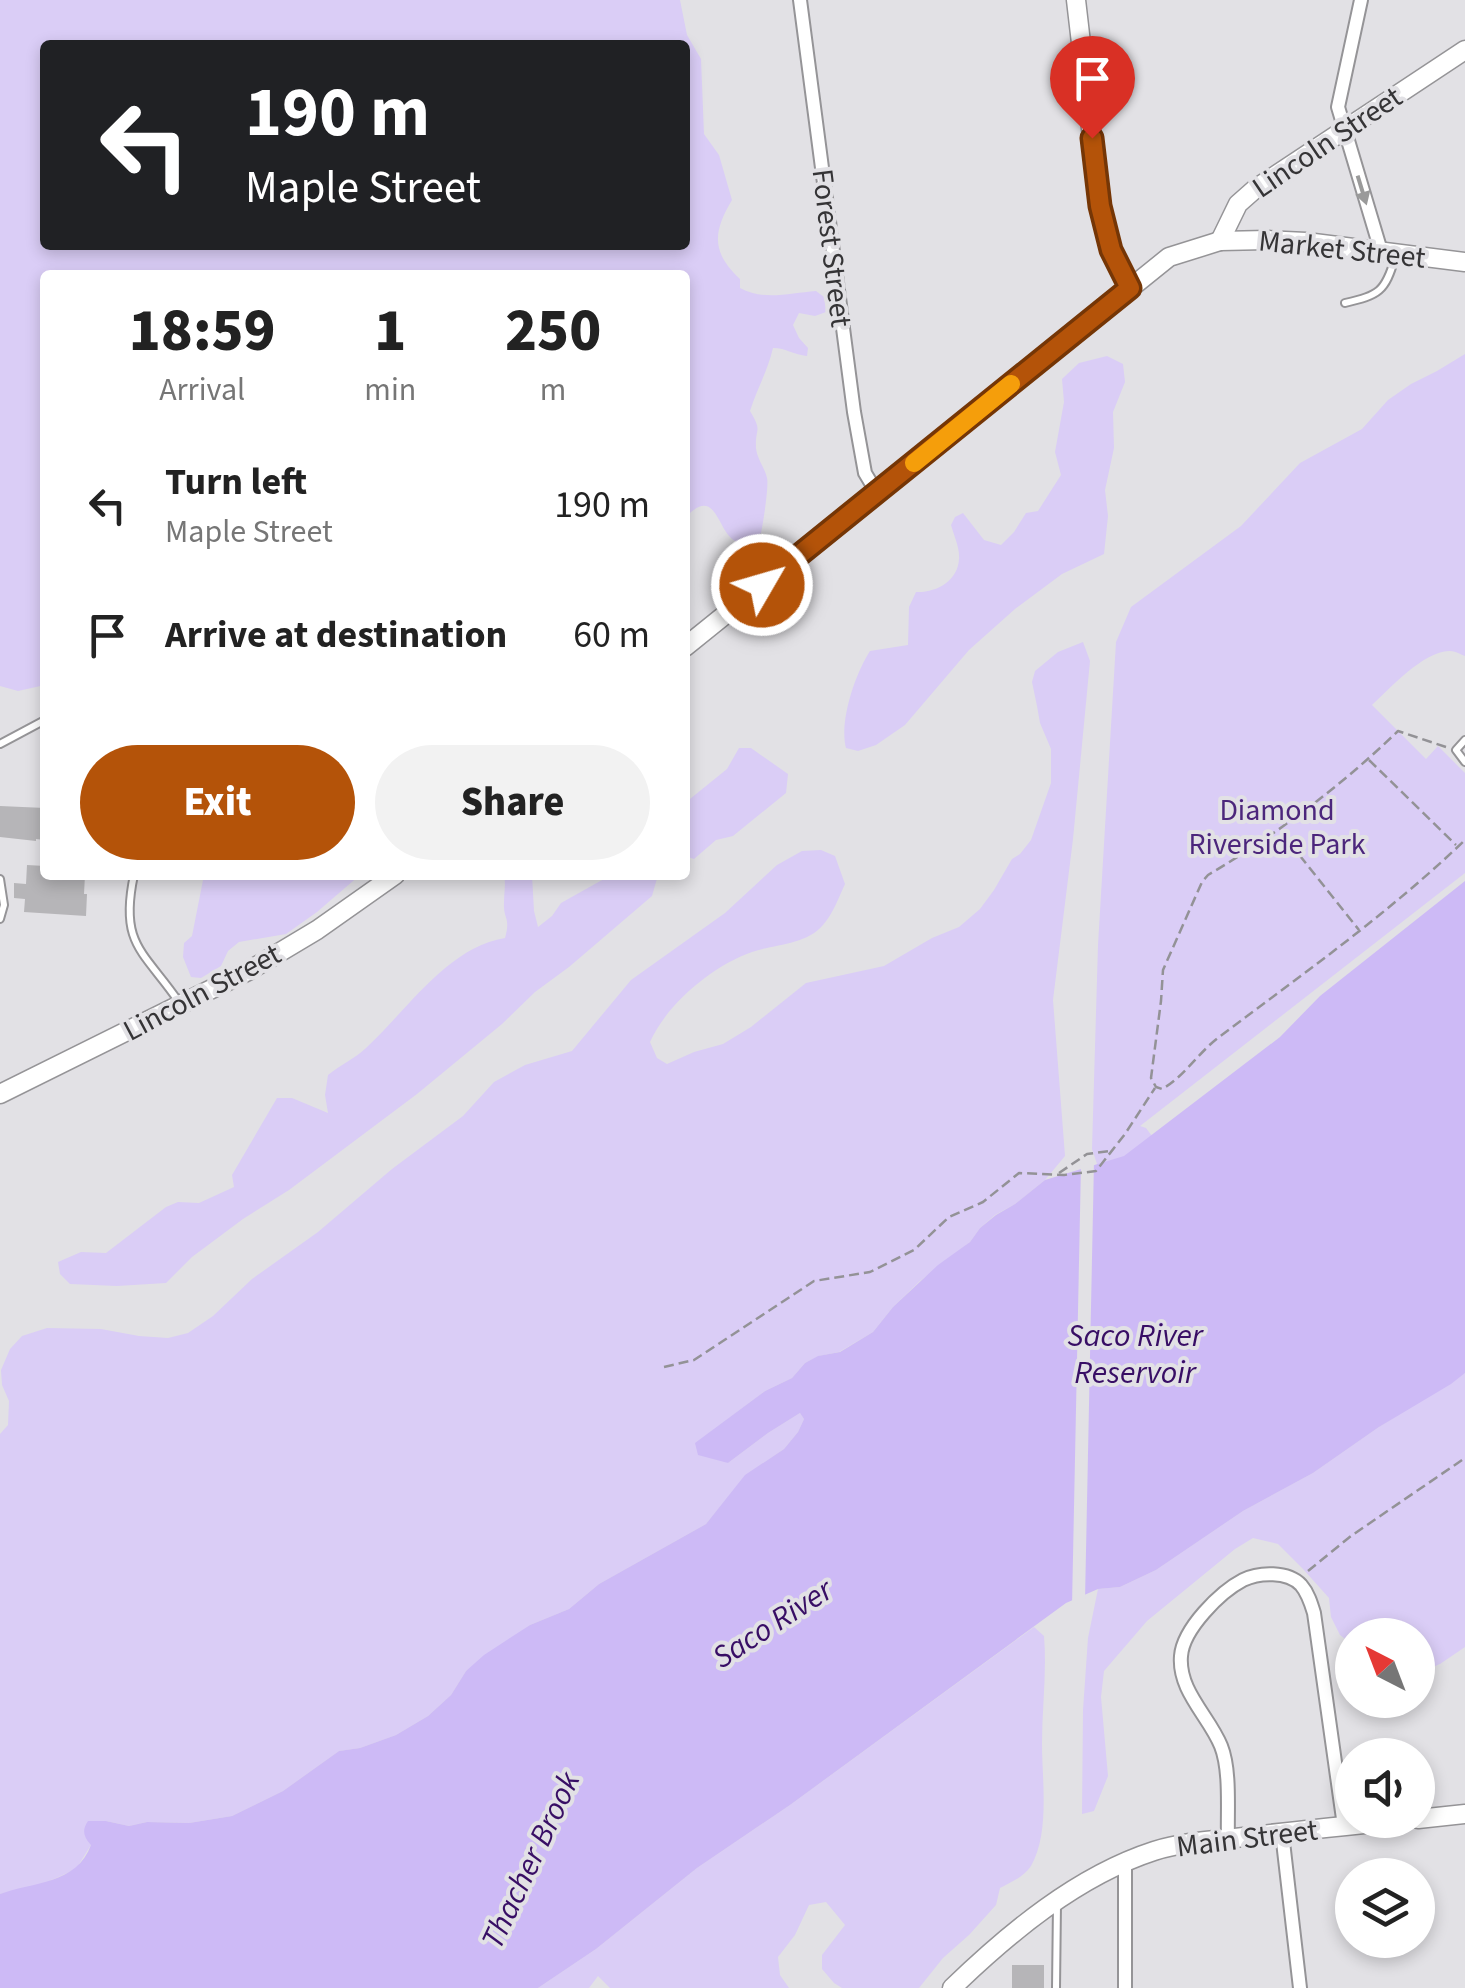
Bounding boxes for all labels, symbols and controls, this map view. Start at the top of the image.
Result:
pin [1050,36,1135,139]
icon: arrive [1065,51,1120,106]
text: 190 m [245,63,430,163]
street label: Lincoln Street [1244,76,1411,209]
icon: left [80,80,210,210]
text: Maple Street [245,156,481,220]
street label: Forest Street [800,167,863,330]
one-way arrow [1356,175,1371,205]
street label: Market Street [1256,219,1428,280]
text: 18:59 [129,289,276,374]
text: 1 [374,289,406,374]
text: 250 [505,289,601,374]
text: Arrival [159,367,245,413]
text: min [364,367,416,413]
text: m [540,367,566,413]
text: Turn left [165,455,307,509]
icon: left [80,478,135,533]
text: 190 m [554,478,650,532]
text: Maple Street [165,509,333,555]
position arrow [710,533,814,637]
icon: arrive [80,608,135,663]
text: Arrive at destination [165,608,507,662]
text: 60 m [573,608,650,662]
button: Exit [80,745,355,860]
button: Share [375,745,650,860]
park label: Diamond Riverside Park [1188,789,1366,866]
street label: Lincoln Street [116,933,289,1052]
water label: Saco River Reservoir [1067,1313,1205,1396]
water label: Saco River [703,1567,844,1680]
north arrow [1335,1618,1435,1718]
map controls [1335,1618,1435,1958]
button: sound [1335,1738,1435,1838]
water label: Thacher Brook [470,1764,592,1956]
street label: Main Street [1174,1809,1320,1868]
button: layers [1335,1858,1435,1958]

